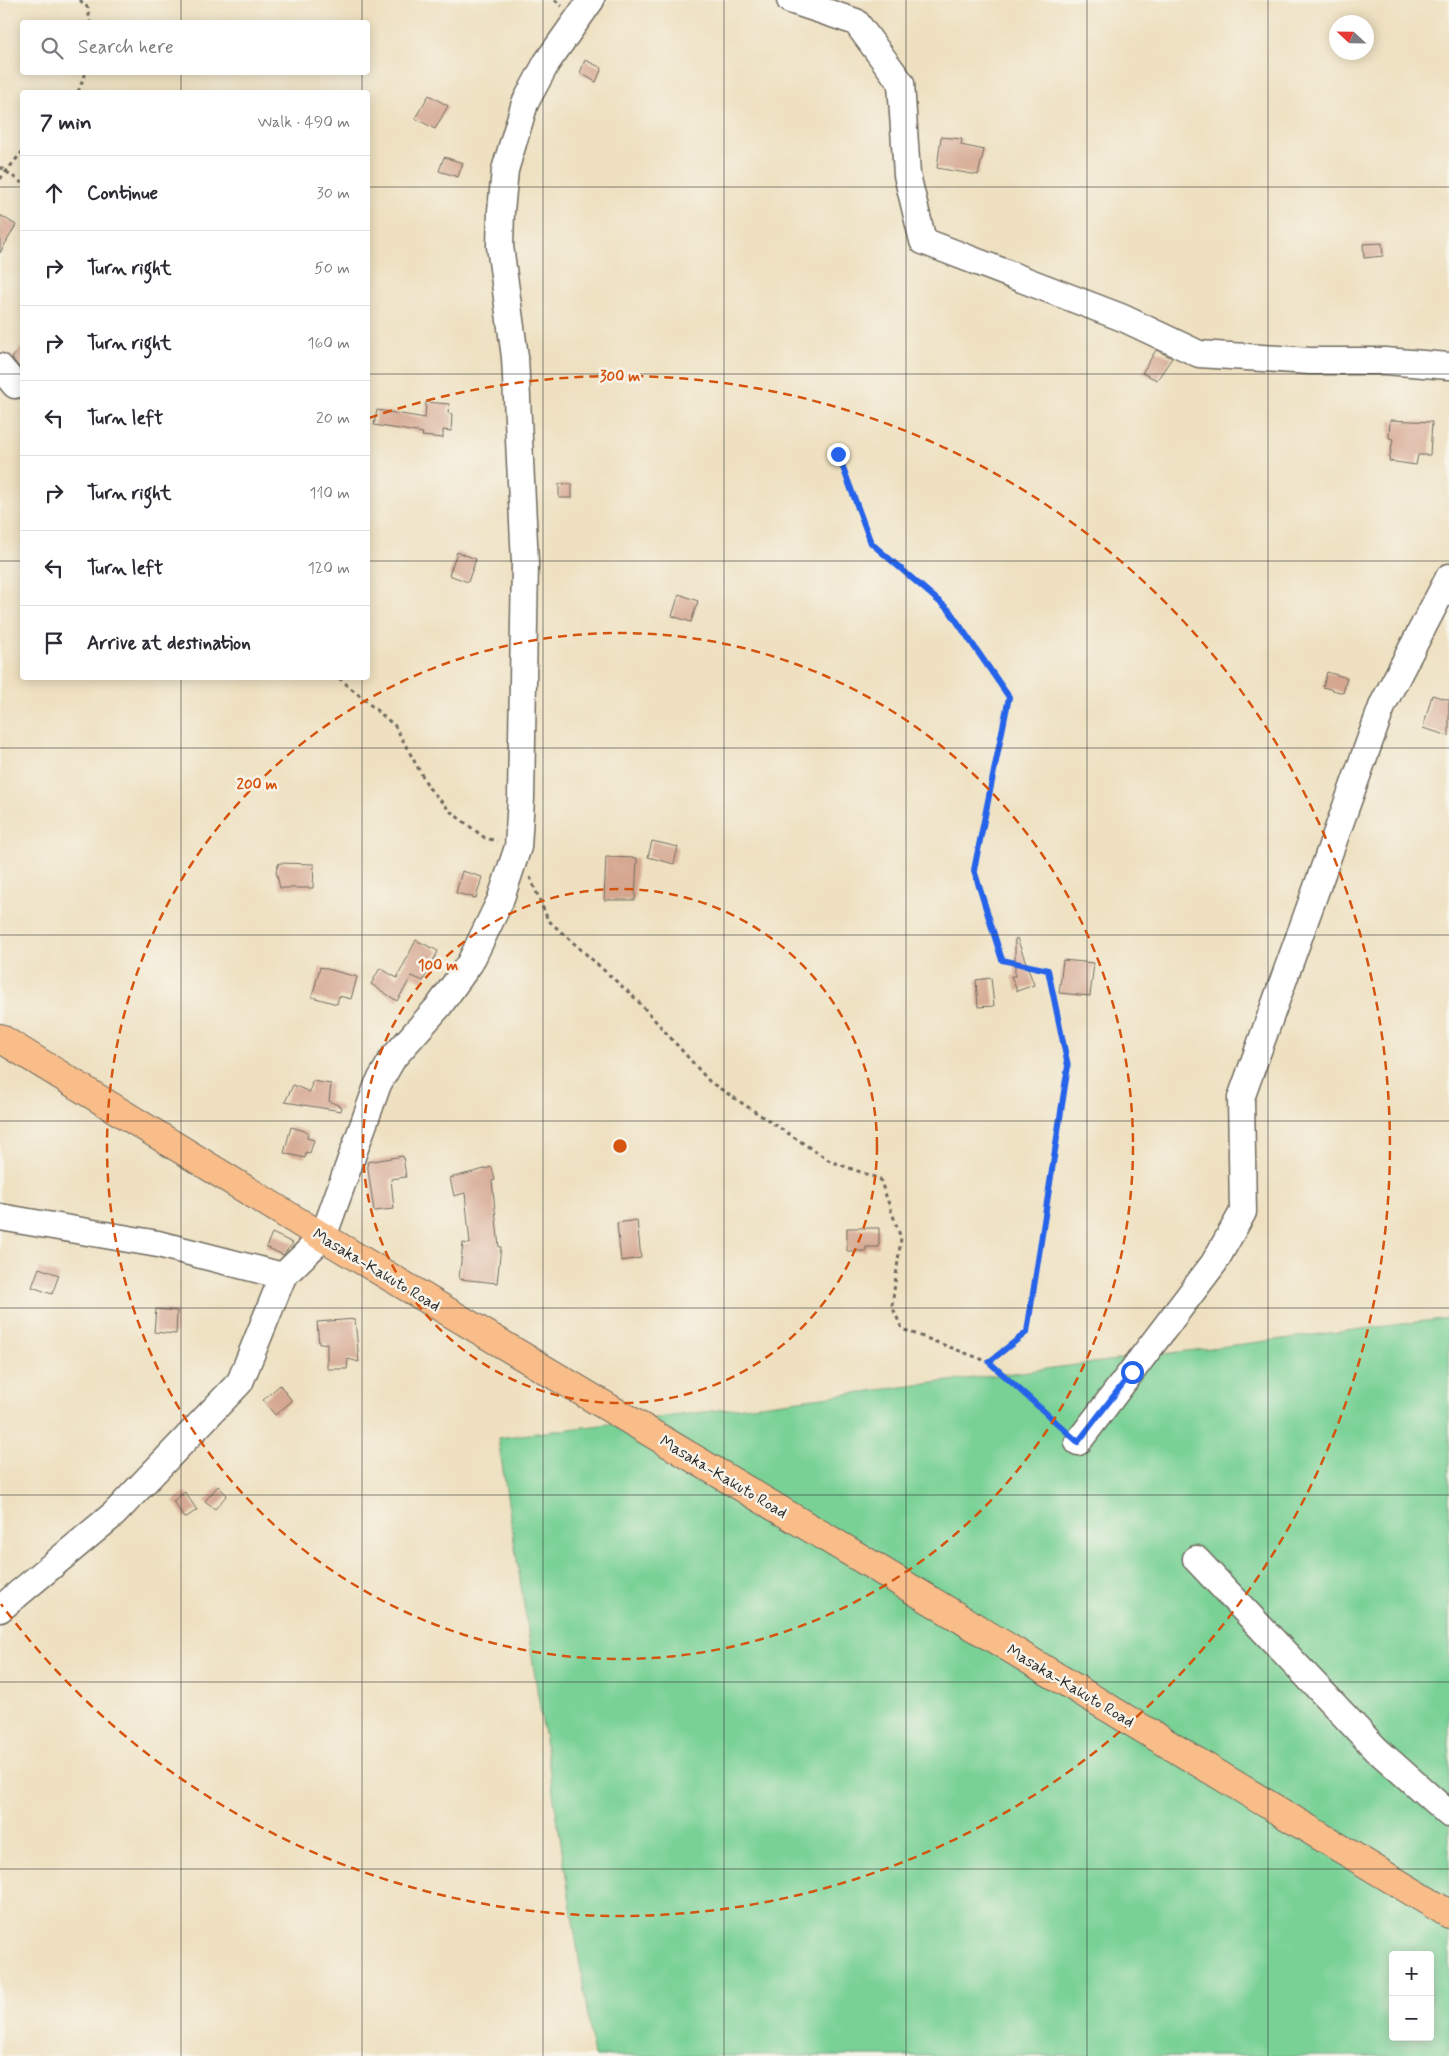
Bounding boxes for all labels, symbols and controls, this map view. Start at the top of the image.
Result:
north arrow [1329,15,1374,60]
search box [20,20,370,75]
icon: search [38,34,66,62]
text: Search here [78,35,174,60]
text: 7 min [40,109,92,137]
text: Walk · 490 m [258,112,350,133]
icon: ahead [40,179,68,207]
text: Continue [87,181,158,206]
text: 30 m [317,183,350,204]
icon: right [40,254,68,282]
text: Turn right [87,256,171,281]
text: 50 m [314,258,350,279]
icon: right [40,329,68,357]
text: Turn right [87,331,171,356]
text: 160 m [307,333,350,354]
text: 300 m [600,367,640,387]
icon: left [40,404,68,432]
text: Turn left [87,406,163,431]
text: 20 m [316,408,350,429]
route end [827,443,850,466]
icon: right [40,479,68,507]
text: Turn right [87,481,171,506]
text: 110 m [309,483,350,504]
icon: left [40,554,68,582]
text: Turn left [87,556,163,581]
text: 120 m [308,558,350,579]
icon: arrive [40,629,68,657]
text: Arrive at destination [87,631,251,656]
text: 200 m [237,775,278,795]
text: 100 m [418,956,458,976]
centre of rings [611,1137,629,1155]
street label: Masaka-Kakuto Road [309,1224,444,1317]
route start [1121,1361,1144,1384]
street label: Masaka-Kakuto Road [656,1431,791,1524]
street label: Masaka-Kakuto Road [1003,1640,1138,1733]
map controls [1389,1951,1434,2041]
button: + [1389,1951,1434,1996]
button: − [1389,1996,1434,2041]

